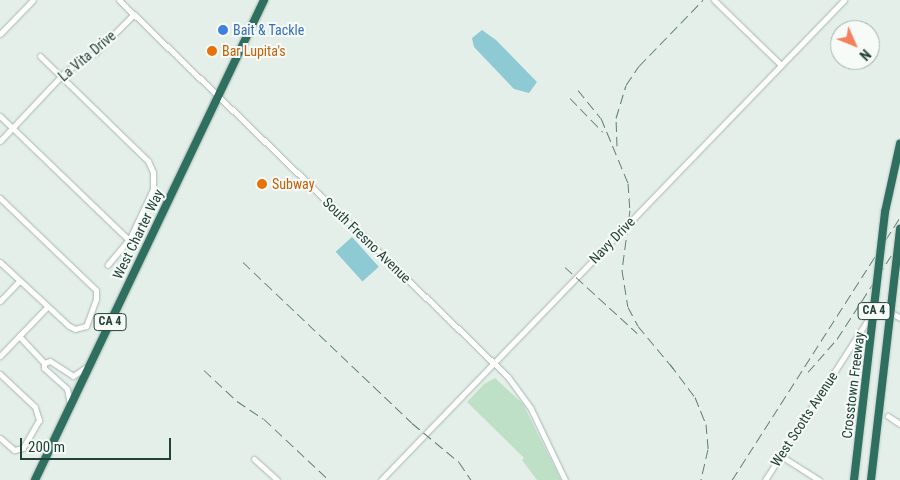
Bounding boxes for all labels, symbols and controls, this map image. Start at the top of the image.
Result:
north arrow [830,20,880,70]
place label: Bait & Tackle [233,22,305,38]
marker: Bait & Tackle [217,24,229,36]
street label: La Vita Drive [55,27,119,85]
place label: Bar Lupita's [222,43,286,59]
marker: Bar Lupita's [206,45,218,57]
text: N [856,46,874,63]
place label: Subway [272,176,314,192]
marker: Subway [256,178,268,190]
street label: West Charter Way [109,186,167,282]
street label: South Fresno Avenue [319,194,415,286]
street label: Navy Drive [586,213,638,267]
road number: CA 4 [856,302,892,321]
road number: CA 4 [92,313,128,332]
street label: Crosstown Freeway [838,331,868,439]
street label: West Scotts Avenue [767,368,841,470]
scale bar [22,428,174,460]
text: 200 m [28,438,65,456]

